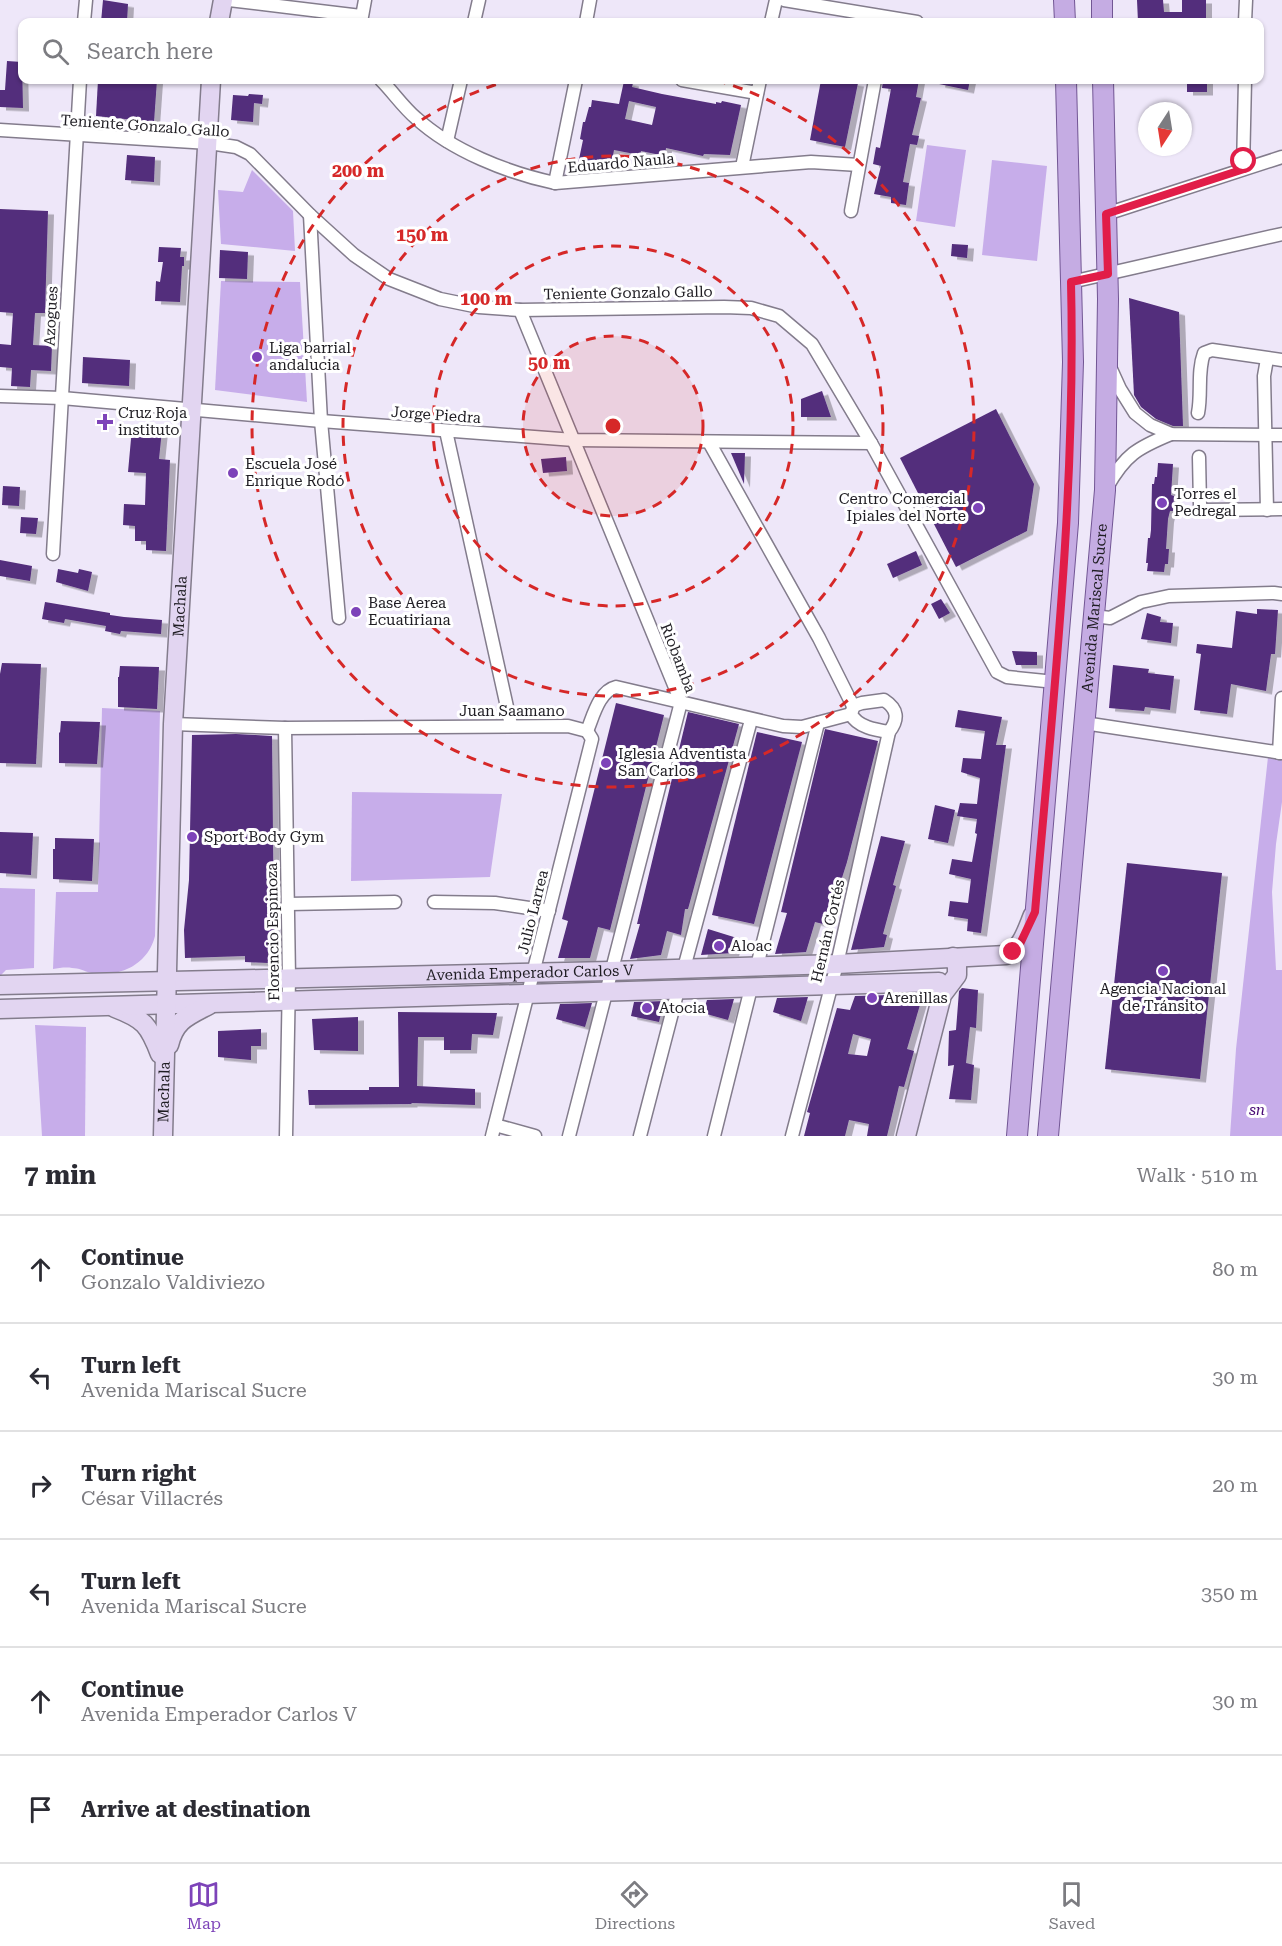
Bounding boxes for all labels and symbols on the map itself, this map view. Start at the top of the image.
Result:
north arrow [1138,102,1192,156]
street label: Teniente Gonzalo Gallo [60,111,230,141]
route start [1230,147,1256,173]
street label: Eduardo Naula [567,149,675,177]
text: 200 m [332,160,385,181]
text: 150 m [396,224,449,245]
street label: Teniente Gonzalo Gallo [543,283,713,303]
street label: Azogues [40,286,62,346]
text: 100 m [460,288,513,309]
place label: Liga barrial andalucia [269,339,351,374]
marker: Liga barrial andalucia [250,350,264,364]
text: 50 m [528,352,571,373]
street label: Jorge Piedra [390,403,482,427]
place label: Cruz Roja instituto [118,404,187,439]
marker: Cruz Roja instituto [96,413,114,431]
centre of rings [603,416,623,436]
place label: Escuela José Enrique Rodó [245,455,344,490]
marker: Escuela José Enrique Rodó [226,466,240,480]
place label: Torres el Pedregal [1174,485,1237,520]
place label: Centro Comercial Ipiales del Norte [839,490,966,525]
marker: Torres el Pedregal [1155,496,1169,510]
marker: Centro Comercial Ipiales del Norte [971,501,985,515]
street label: Avenida Mariscal Sucre [1078,523,1111,693]
street label: Machala [169,575,191,637]
place label: Base Aerea Ecuatiriana [368,594,451,629]
marker: Base Aerea Ecuatiriana [349,605,363,619]
street label: Riobamba [656,621,700,695]
street label: Juan Saamano [459,702,565,720]
place label: Iglesia Adventista San Carlos [618,745,746,780]
marker: Iglesia Adventista San Carlos [599,756,613,770]
place label: Sport Body Gym [204,828,325,846]
marker: Sport Body Gym [185,830,199,844]
street label: Florencio Espinoza [263,863,283,1001]
street label: Julio Larrea [514,868,552,956]
street label: Hernán Cortés [807,878,849,984]
place label: Aloac [731,937,772,955]
route end [999,938,1025,964]
marker: Aloac [712,939,726,953]
street label: Avenida Emperador Carlos V [426,961,634,984]
marker: Agencia Nacional de Tránsito [1156,964,1170,978]
place label: Agencia Nacional de Tránsito [1100,980,1227,1015]
place label: Arenillas [884,989,948,1007]
marker: Arenillas [865,991,879,1005]
place label: Atocia [659,999,705,1017]
marker: Atocia [640,1001,654,1015]
street label: Machala [154,1061,174,1123]
park label: sn [1249,1101,1265,1119]

